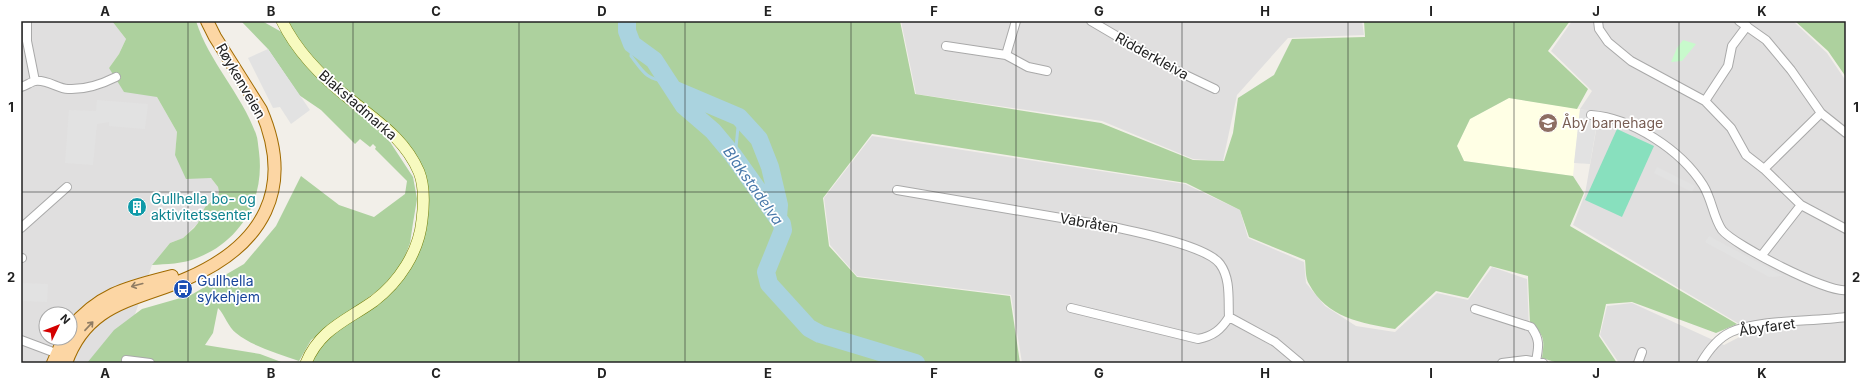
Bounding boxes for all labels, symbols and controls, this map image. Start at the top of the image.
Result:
text: A [100,3,110,19]
text: B [267,3,276,19]
text: C [431,3,441,19]
text: D [597,3,607,19]
text: E [764,3,772,19]
text: F [930,3,938,19]
text: G [1094,3,1104,19]
text: H [1260,3,1270,19]
text: I [1429,3,1433,19]
text: J [1592,3,1600,19]
text: K [1757,3,1767,19]
street label: Ridderkleiva [1112,28,1192,83]
street label: Røykenveien [213,40,270,121]
street label: Blakstadmarka [316,66,401,143]
text: 1 [8,99,14,115]
text: 1 [1853,99,1859,115]
school or university icon: Åby barnehage [1537,112,1559,134]
place label: Åby barnehage [1562,113,1663,131]
water label: Blakstadelva [719,143,787,229]
place label: Gullhella bo- og aktivitetssenter [151,190,256,223]
building icon: Gullhella bo- og aktivitetssenter [126,196,148,218]
street label: Vabråten [1058,209,1120,236]
text: 2 [7,269,15,285]
text: 2 [1852,269,1860,285]
place label: Gullhella sykehjem [197,272,260,305]
bus stop icon: Gullhella sykehjem [172,278,194,300]
one-way arrow [131,282,144,289]
north arrow [38,306,78,346]
text: N [57,311,73,327]
street label: Åbyfaret [1738,313,1797,339]
one-way arrow [84,321,94,331]
text: A [100,365,110,381]
text: B [267,365,276,381]
text: C [431,365,441,381]
text: D [597,365,607,381]
text: E [764,365,772,381]
text: F [930,365,938,381]
text: G [1094,365,1104,381]
text: H [1260,365,1270,381]
text: I [1429,365,1433,381]
text: J [1592,365,1600,381]
text: K [1757,365,1767,381]

